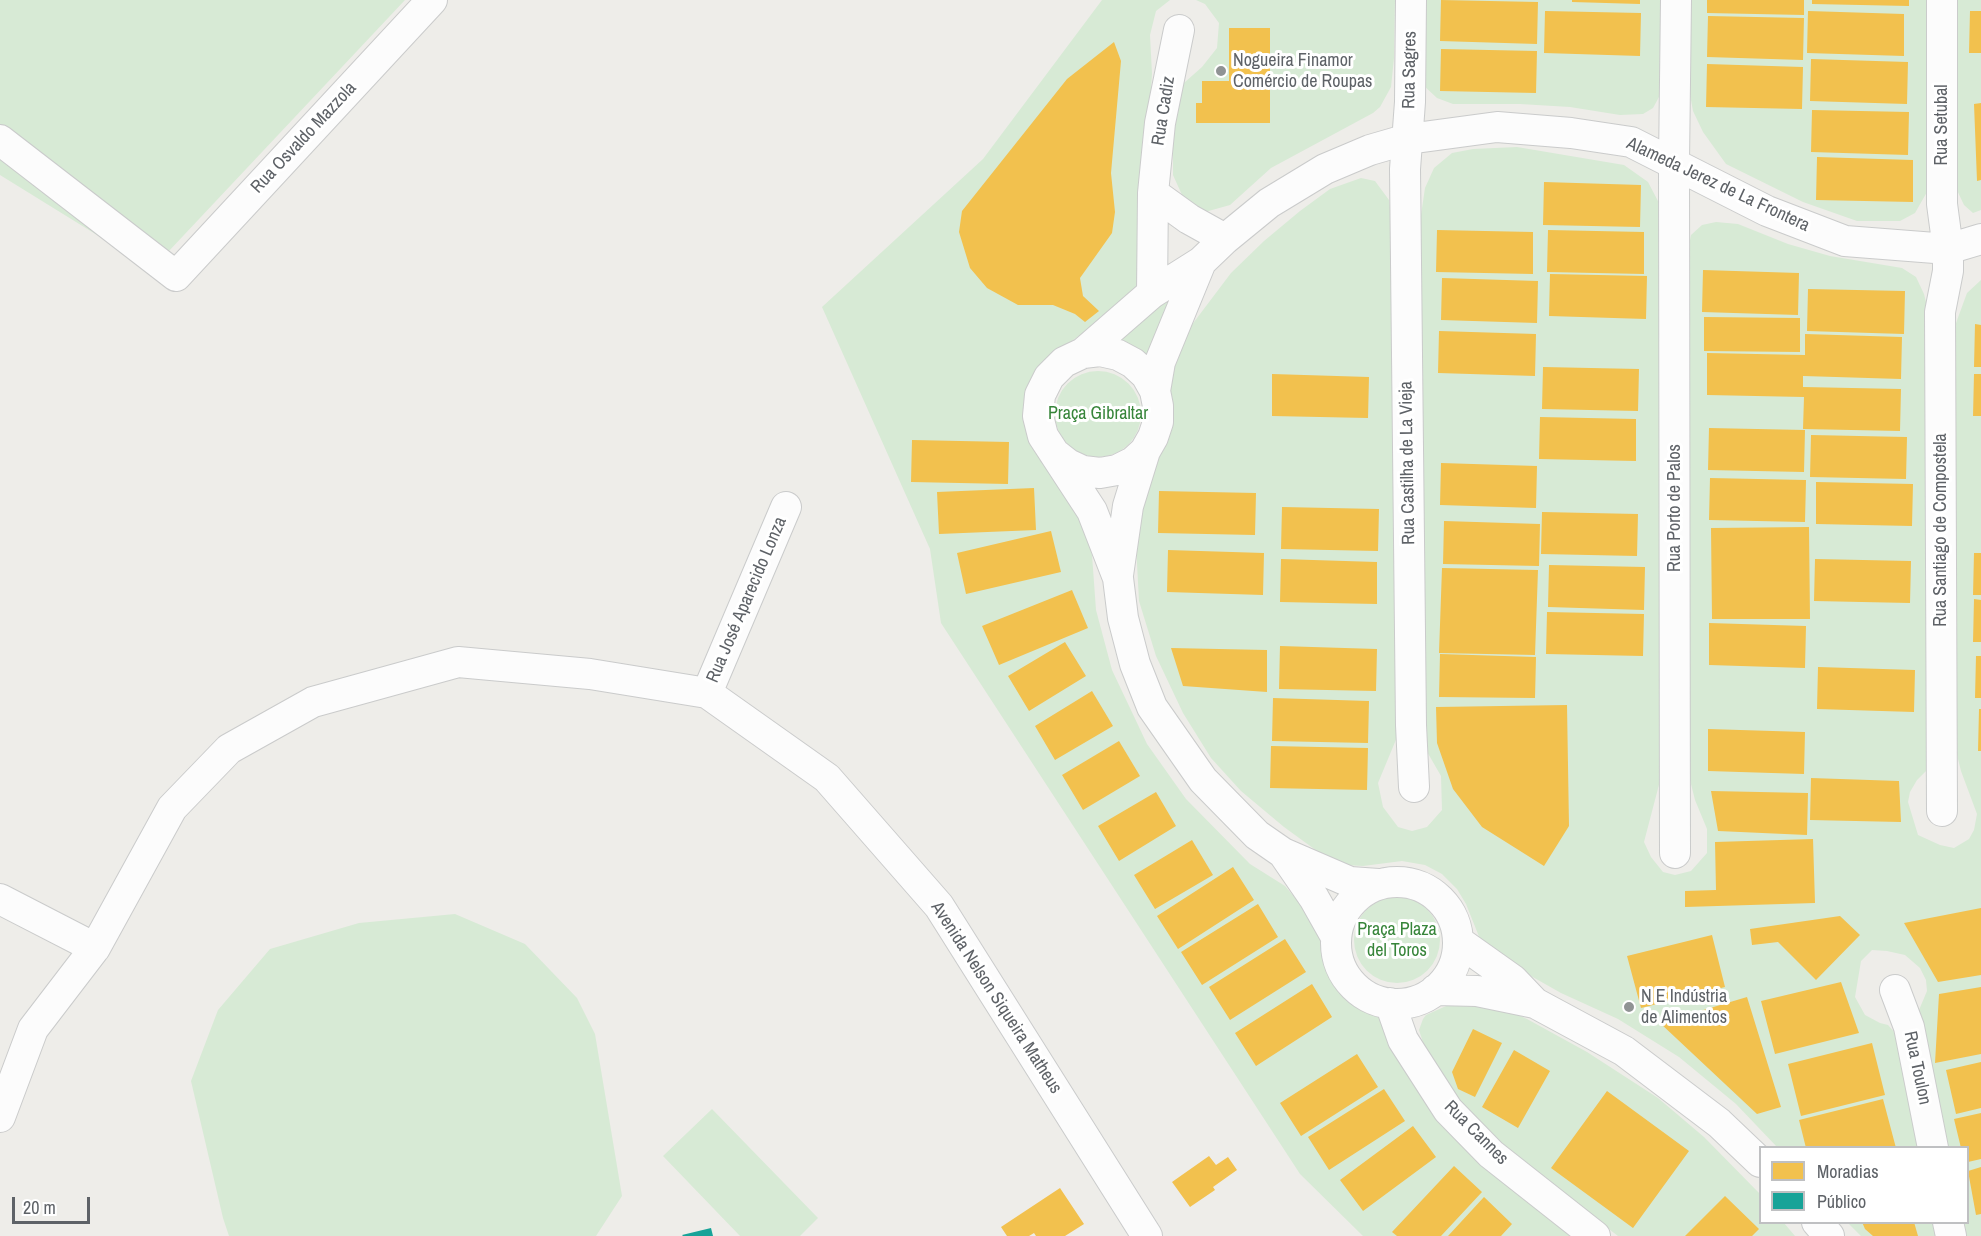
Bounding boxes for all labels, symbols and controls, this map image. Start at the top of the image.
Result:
street label: Rua Sagres [1399,31,1421,109]
place label: Nogueira Finamor Comércio de Roupas [1233,50,1372,92]
marker: Nogueira Finamor Comércio de Roupas [1214,64,1228,78]
street label: Rua Cadiz [1148,75,1180,147]
street label: Rua Osvaldo Mazzola [247,78,361,198]
street label: Rua Setubal [1931,84,1953,166]
street label: Alameda Jerez de La Frontera [1623,133,1813,237]
street label: Rua Castilha de La Vieja [1396,381,1420,545]
park label: Praça Gibraltar [1048,403,1148,425]
street label: Rua Santiago de Compostela [1930,433,1952,627]
street label: Rua Porto de Palos [1664,444,1686,572]
street label: Rua José Aparecido Lonza [702,514,792,686]
street label: Avenida Nelson Siqueira Matheus [926,898,1066,1098]
park label: Praça Plaza del Toros [1357,919,1437,962]
place label: N E Indústria de Alimentos [1641,986,1727,1028]
marker: N E Indústria de Alimentos [1622,1000,1636,1014]
street label: Rua Toulon [1899,1029,1935,1107]
street label: Rua Cannes [1439,1096,1513,1170]
legend [1759,1146,1969,1224]
text: Moradias [1817,1159,1879,1184]
scale bar [15,1185,93,1223]
text: Público [1817,1189,1866,1214]
text: 20 m [23,1195,56,1220]

